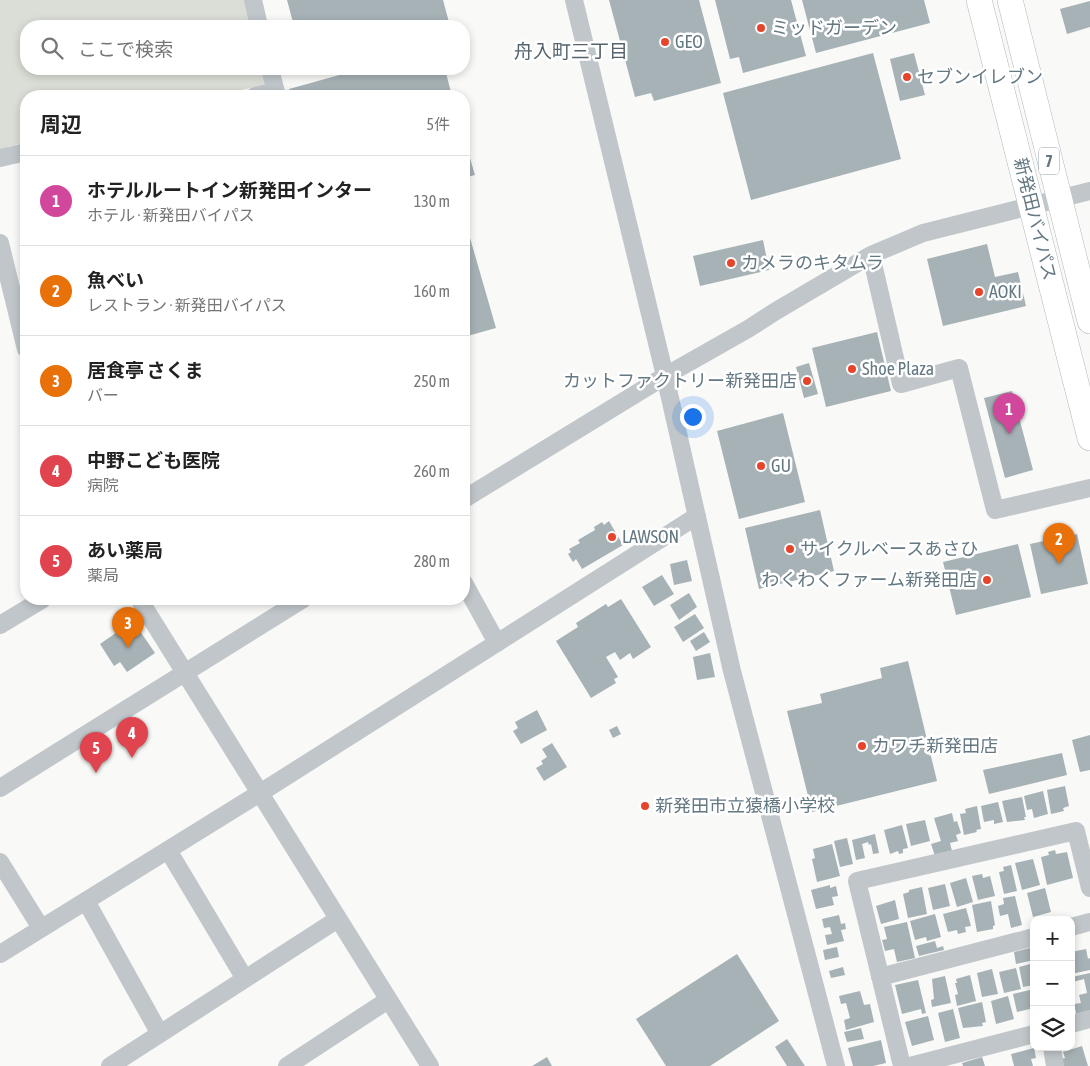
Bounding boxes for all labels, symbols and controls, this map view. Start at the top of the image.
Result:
place label: ミッドガーデン [771,17,897,38]
search box [20,20,470,75]
marker: ミッドガーデン [755,22,767,34]
place label: GEO [675,31,703,52]
icon: search [38,34,66,62]
marker: GEO [659,36,671,48]
text: ここで検索 [78,38,173,60]
district label: 舟入町三丁目 [514,40,628,62]
place label: セブンイレブン [917,66,1043,87]
marker: セブンイレブン [901,71,913,83]
text: 周辺 [40,112,82,136]
text: 5件 [426,115,450,133]
road number: 7 [1039,148,1059,175]
street label: 新発田バイパス [1010,155,1061,282]
text: ホテルルートイン新発田インター [87,179,372,201]
text: 1 [52,192,60,210]
text: 130 m [414,192,450,210]
text: ホテル · 新発田バイパス [87,206,255,224]
place label: カメラのキタムラ [741,252,884,273]
marker: カメラのキタムラ [725,257,737,269]
text: 魚べい [87,269,144,291]
place label: AOKI [989,281,1022,302]
text: 2 [52,282,60,300]
text: 160 m [414,282,450,300]
marker: AOKI [973,286,985,298]
text: レストラン · 新発田バイパス [87,296,287,314]
place label: Shoe Plaza [862,358,934,379]
text: 居食亭 さくま [87,359,204,381]
marker: Shoe Plaza [846,363,858,375]
place label: カットファクトリー新発田店 [563,370,797,391]
text: 3 [52,372,60,390]
text: 250 m [414,372,450,390]
marker: カットファクトリー新発田店 [801,375,813,387]
text: バー [87,386,119,404]
pin: 1 [993,393,1025,434]
your location [680,404,706,430]
text: 中野こども医院 [87,449,220,471]
place label: GU [771,455,791,476]
marker: GU [755,460,767,472]
text: 4 [52,462,60,480]
text: 260 m [414,462,450,480]
text: 病院 [87,476,119,494]
pin: 2 [1043,523,1075,564]
place label: LAWSON [622,526,679,547]
marker: LAWSON [606,531,618,543]
place label: サイクルベースあさひ [800,538,978,559]
text: あい薬局 [87,539,163,561]
marker: サイクルベースあさひ [784,543,796,555]
text: 5 [52,552,60,570]
text: 280 m [414,552,450,570]
text: 薬局 [87,566,119,584]
place label: わくわくファーム新発田店 [762,569,977,590]
marker: わくわくファーム新発田店 [981,574,993,586]
pin: 3 [112,607,144,648]
pin: 4 [116,717,148,758]
pin: 5 [80,732,112,773]
place label: カワチ新発田店 [872,735,998,756]
marker: カワチ新発田店 [856,740,868,752]
place label: 新発田市立猿橋小学校 [655,795,835,816]
marker: 新発田市立猿橋小学校 [639,800,651,812]
map controls [1030,916,1075,1051]
button: + [1030,916,1075,961]
button: − [1030,961,1075,1006]
button: layers [1030,1006,1075,1051]

